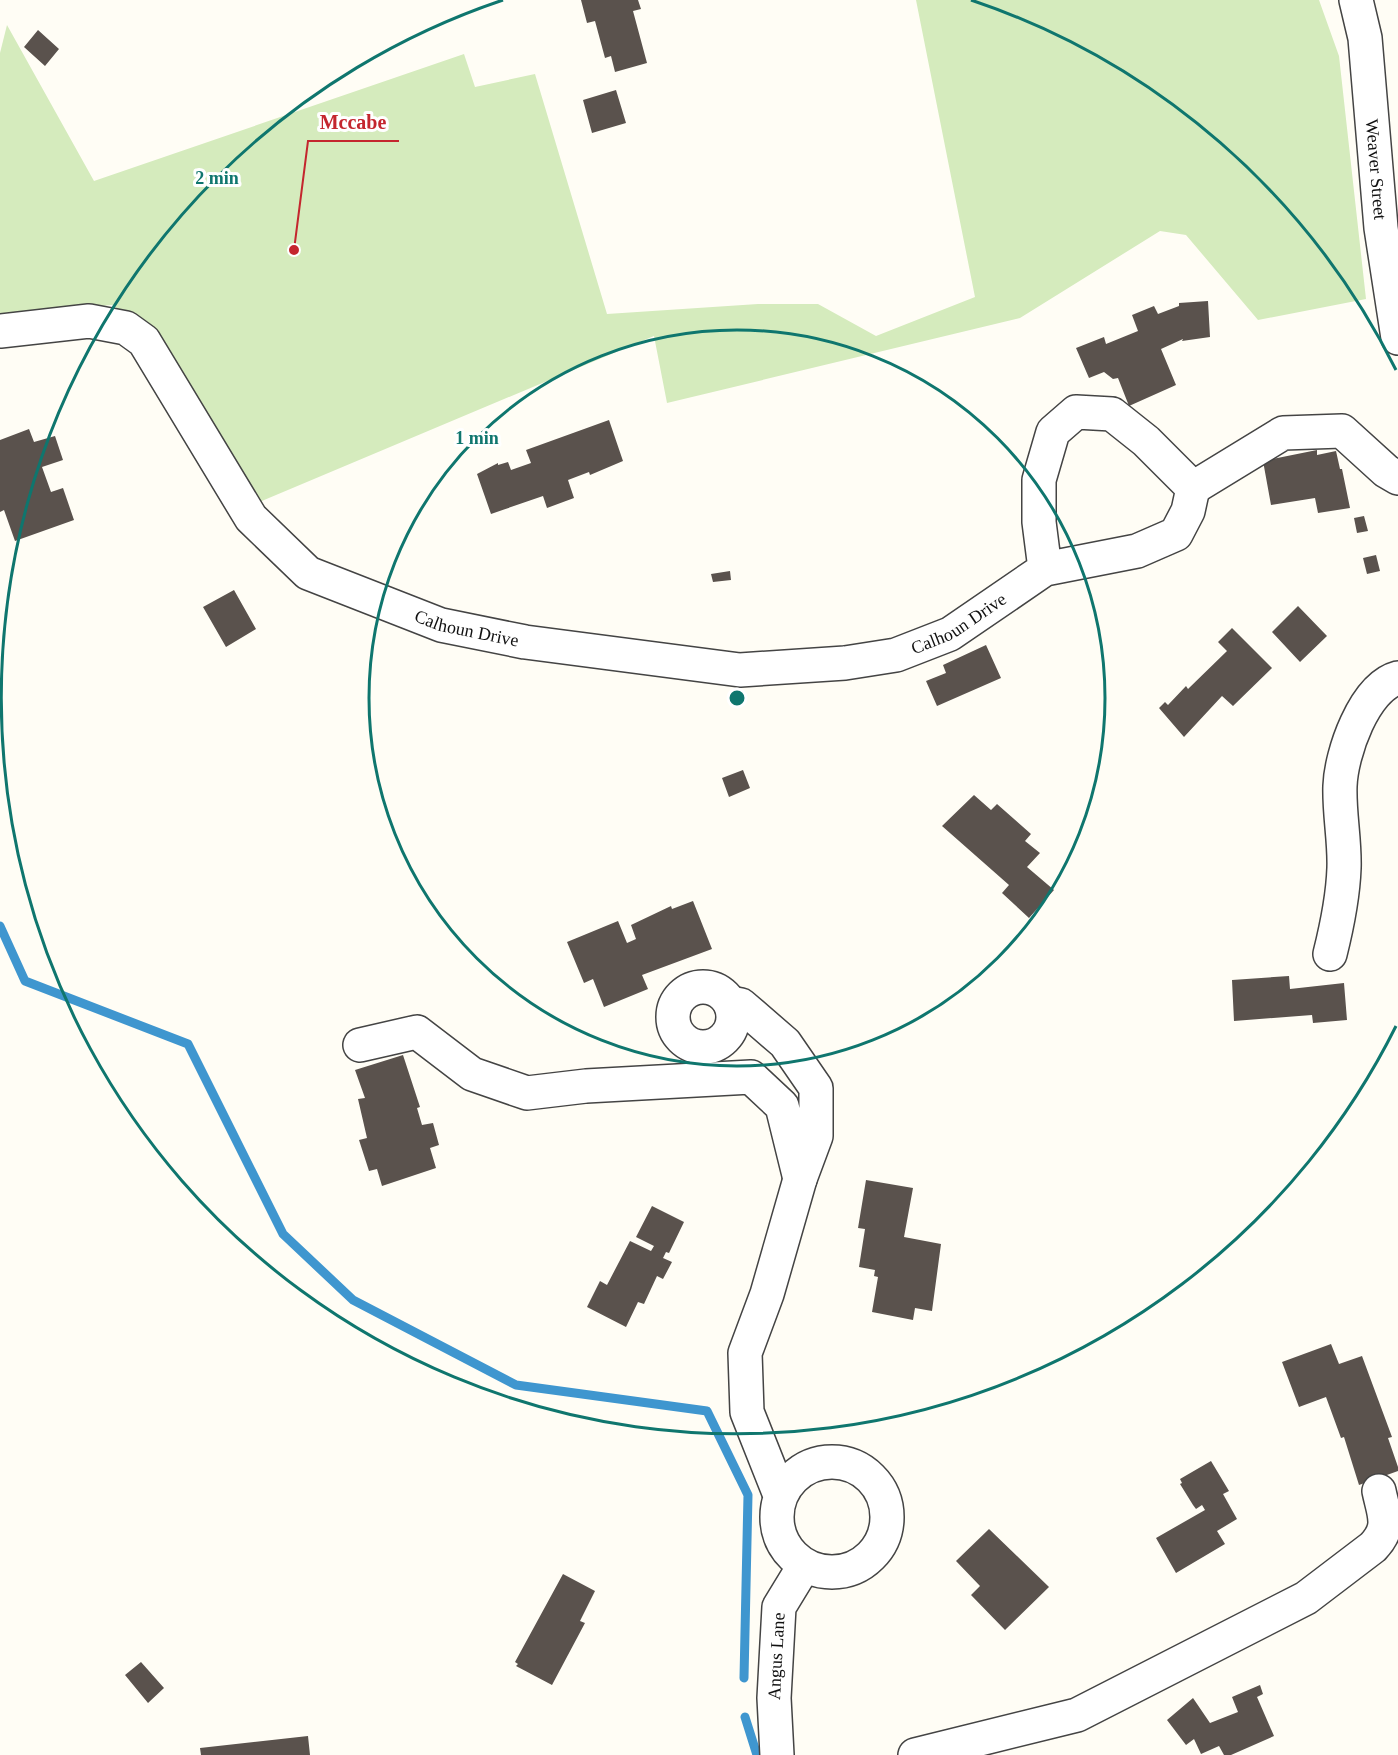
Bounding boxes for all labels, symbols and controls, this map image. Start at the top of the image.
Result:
callout: Mccabe [308,103,399,141]
text: Mccabe [320,111,386,133]
street label: Weaver Street [1362,118,1390,221]
text: 2 min [195,168,239,188]
text: 1 min [455,428,499,448]
street label: Calhoun Drive [908,589,1010,658]
street label: Calhoun Drive [412,606,520,650]
centre of rings [727,688,747,708]
street label: Angus Lane [764,1612,789,1700]

